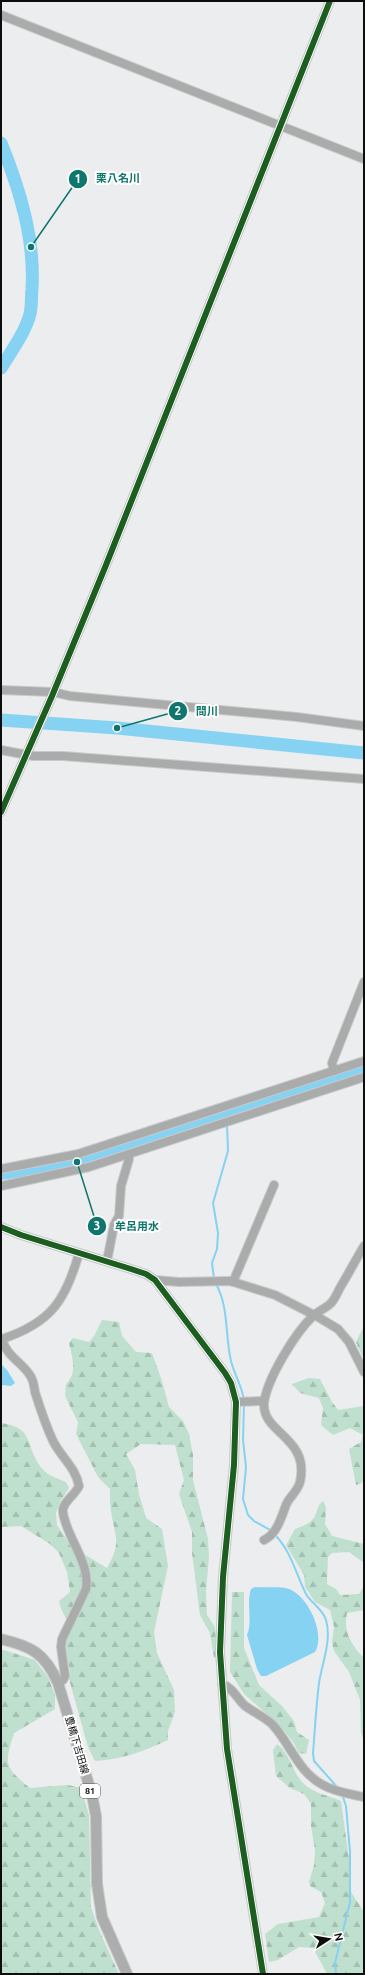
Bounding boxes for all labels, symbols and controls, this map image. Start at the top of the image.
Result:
callout: 栗八名川 [68,167,148,190]
text: 1 [75,172,81,185]
text: 栗八名川 [96,172,140,184]
callout: 間川 [168,700,226,723]
text: 2 [175,704,182,717]
text: 間川 [196,705,218,717]
callout: 牟呂用水 [87,1214,167,1237]
text: 3 [94,1219,100,1232]
text: 牟呂用水 [115,1220,159,1232]
street label: 豊橋下吉田線 [63,1715,91,1775]
road number: 81 [80,1784,100,1798]
north arrow [309,1919,349,1959]
text: N [332,1932,346,1942]

